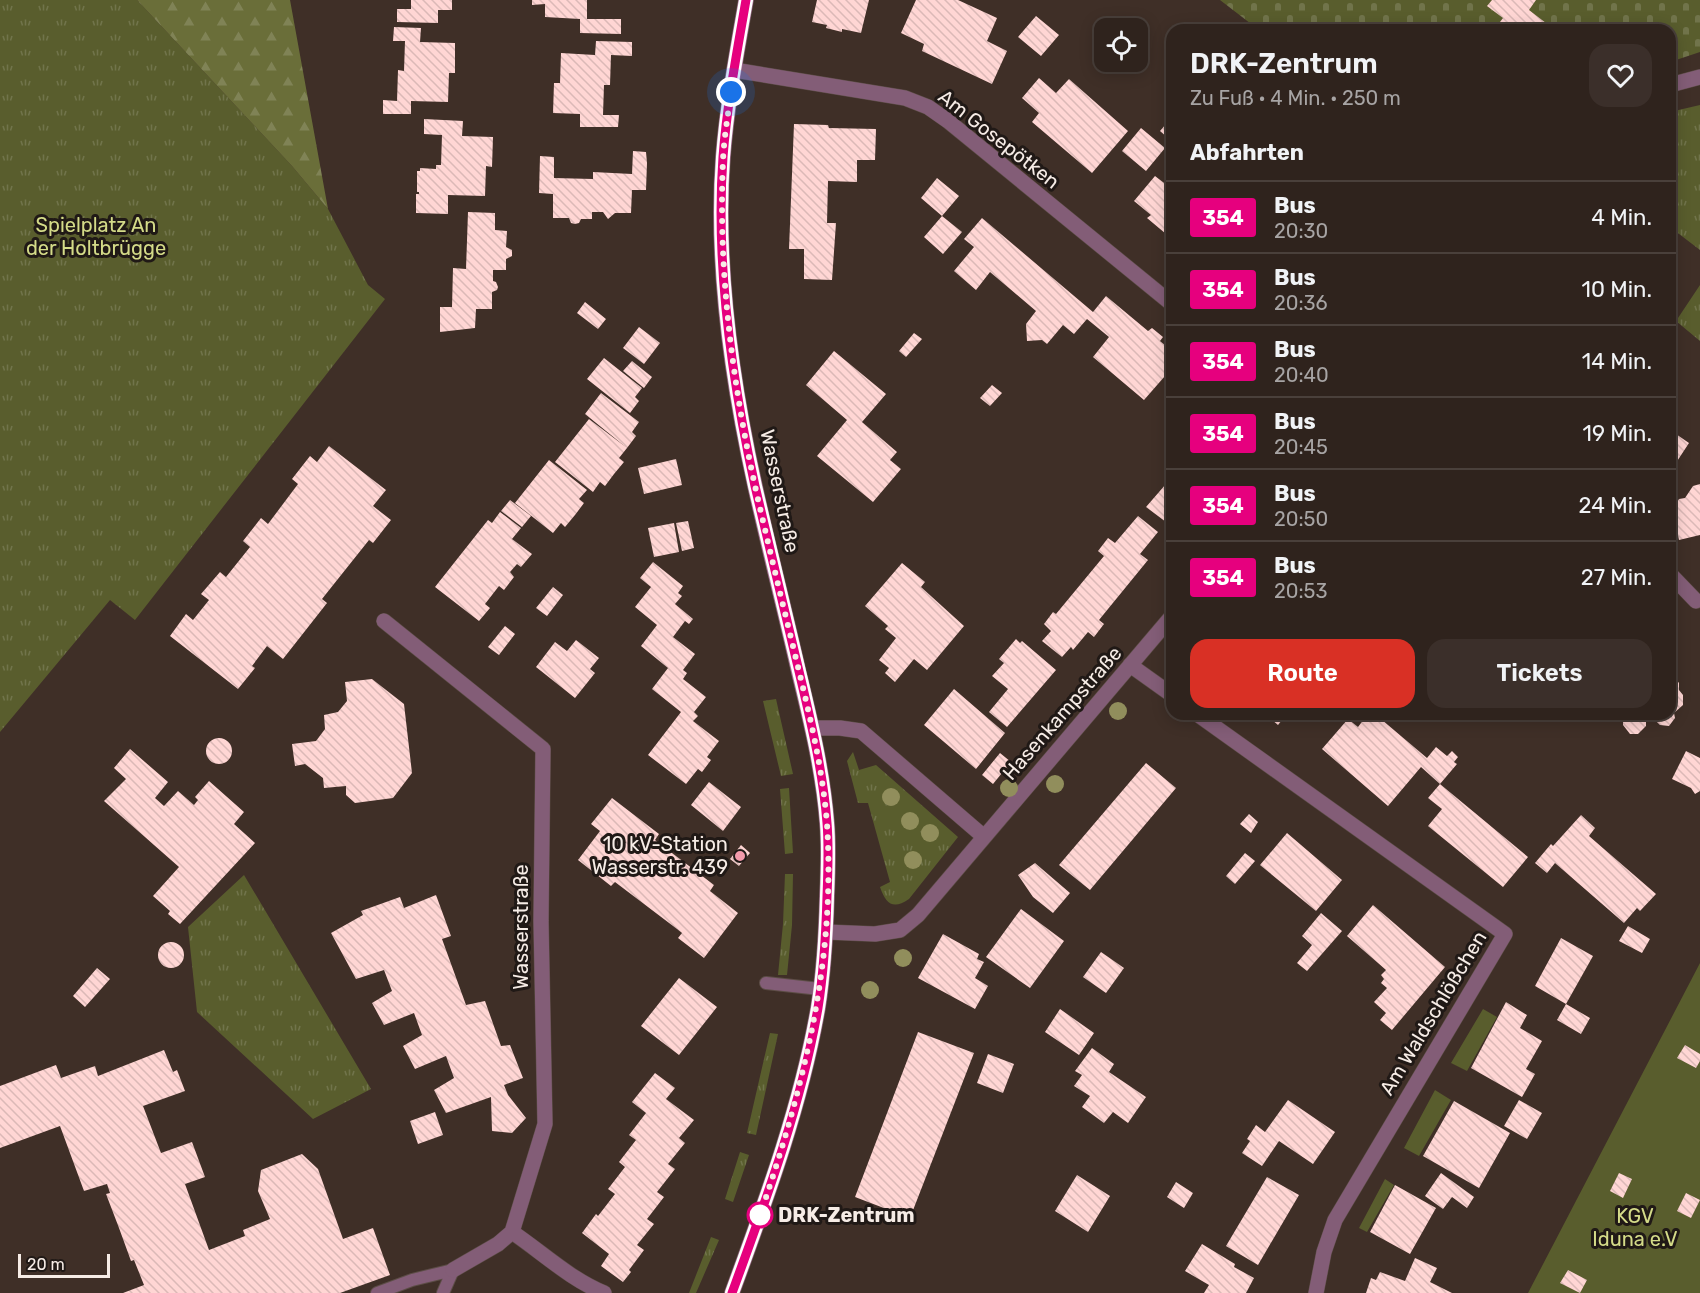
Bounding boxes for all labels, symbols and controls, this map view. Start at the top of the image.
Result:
map controls [1094,18,1148,72]
button: locate [1094,18,1148,72]
button: heart [1589,44,1652,107]
text: DRK-Zentrum [1190,47,1378,80]
your location [716,77,746,107]
street label: Am Gosepötken [934,84,1064,194]
text: Zu Fuß · 4 Min. · 250 m [1190,86,1401,110]
text: Abfahrten [1190,139,1304,166]
text: Bus [1274,192,1316,219]
text: 4 Min. [1591,204,1652,231]
text: 354 [1202,205,1244,230]
park label: Spielplatz An der Holtbrügge [26,213,166,260]
text: 20:30 [1274,219,1328,243]
text: Bus [1274,264,1316,291]
text: 10 Min. [1582,276,1652,303]
text: 354 [1202,277,1244,302]
text: 20:36 [1274,291,1328,315]
text: Bus [1274,336,1316,363]
text: 14 Min. [1582,348,1652,375]
text: 354 [1202,349,1244,374]
text: 20:40 [1274,363,1329,387]
text: Bus [1274,408,1316,435]
text: 19 Min. [1582,420,1652,447]
text: 354 [1202,421,1244,446]
street label: Wasserstraße [755,427,805,555]
text: 20:45 [1274,435,1328,459]
text: Bus [1274,480,1316,507]
text: 24 Min. [1579,492,1652,519]
text: 354 [1202,493,1244,518]
text: 20:50 [1274,507,1328,531]
text: Bus [1274,552,1316,579]
text: 27 Min. [1581,564,1652,591]
text: 354 [1202,565,1244,590]
text: 20:53 [1274,579,1327,603]
button: Route [1190,639,1415,708]
button: Tickets [1427,639,1652,708]
street label: Hasenkampstraße [997,641,1127,785]
place label: 10 kV-Station Wasserstr. 439 [591,832,728,879]
marker: 10 kV-Station Wasserstr. 439 [733,849,747,863]
street label: Wasserstraße [509,864,533,990]
street label: Am Waldschlößchen [1375,927,1491,1099]
marker: DRK-Zentrum [747,1202,773,1228]
place label: DRK-Zentrum [778,1203,915,1227]
park label: KGV Iduna e.V [1592,1204,1678,1251]
scale bar [18,1251,110,1278]
text: 20 m [27,1255,65,1274]

